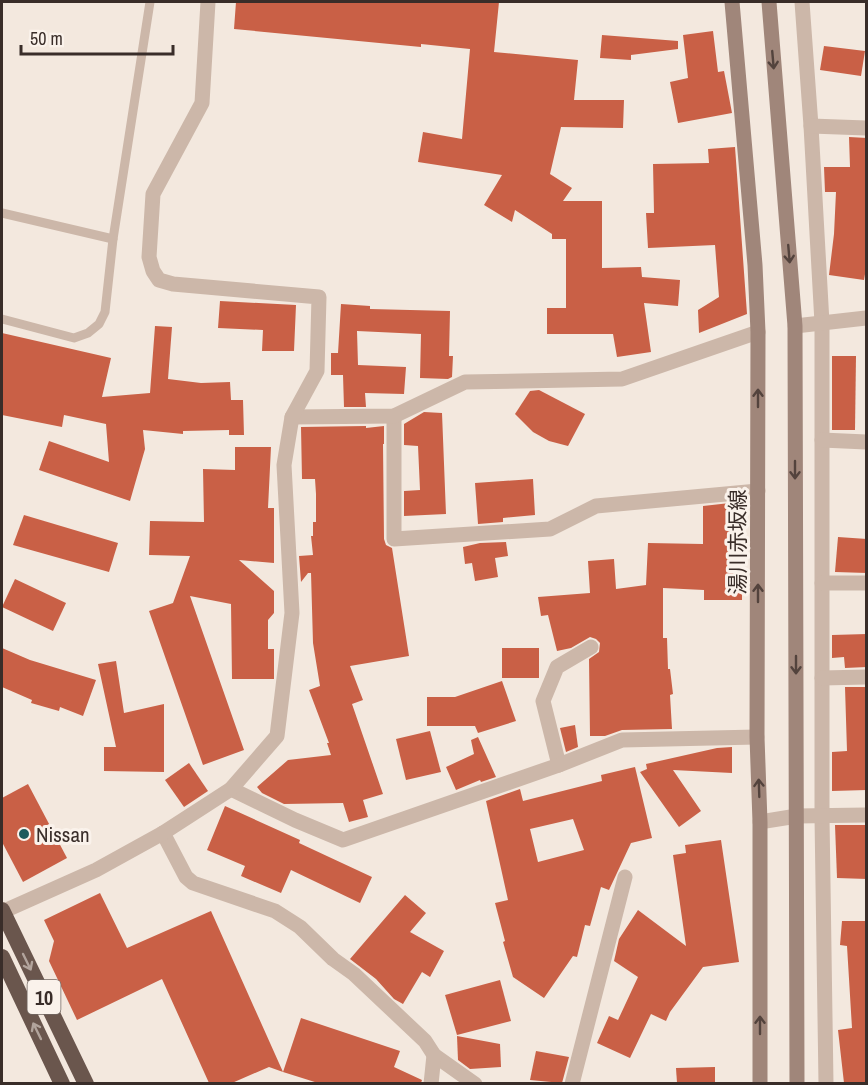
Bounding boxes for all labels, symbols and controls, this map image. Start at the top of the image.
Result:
scale bar [21,18,172,56]
text: 50 m [30,26,63,51]
one-way arrow [768,49,779,69]
one-way arrow [784,244,795,264]
one-way arrow [752,389,764,409]
one-way arrow [789,459,801,479]
street label: 湯川赤坂線 [723,490,752,595]
one-way arrow [752,584,764,604]
one-way arrow [790,654,802,674]
one-way arrow [753,779,765,799]
place label: Nissan [36,820,90,849]
marker: Nissan [17,827,31,841]
one-way arrow [22,953,34,971]
road number: 10 [28,980,60,1014]
one-way arrow [754,1016,766,1036]
one-way arrow [31,1022,43,1040]

